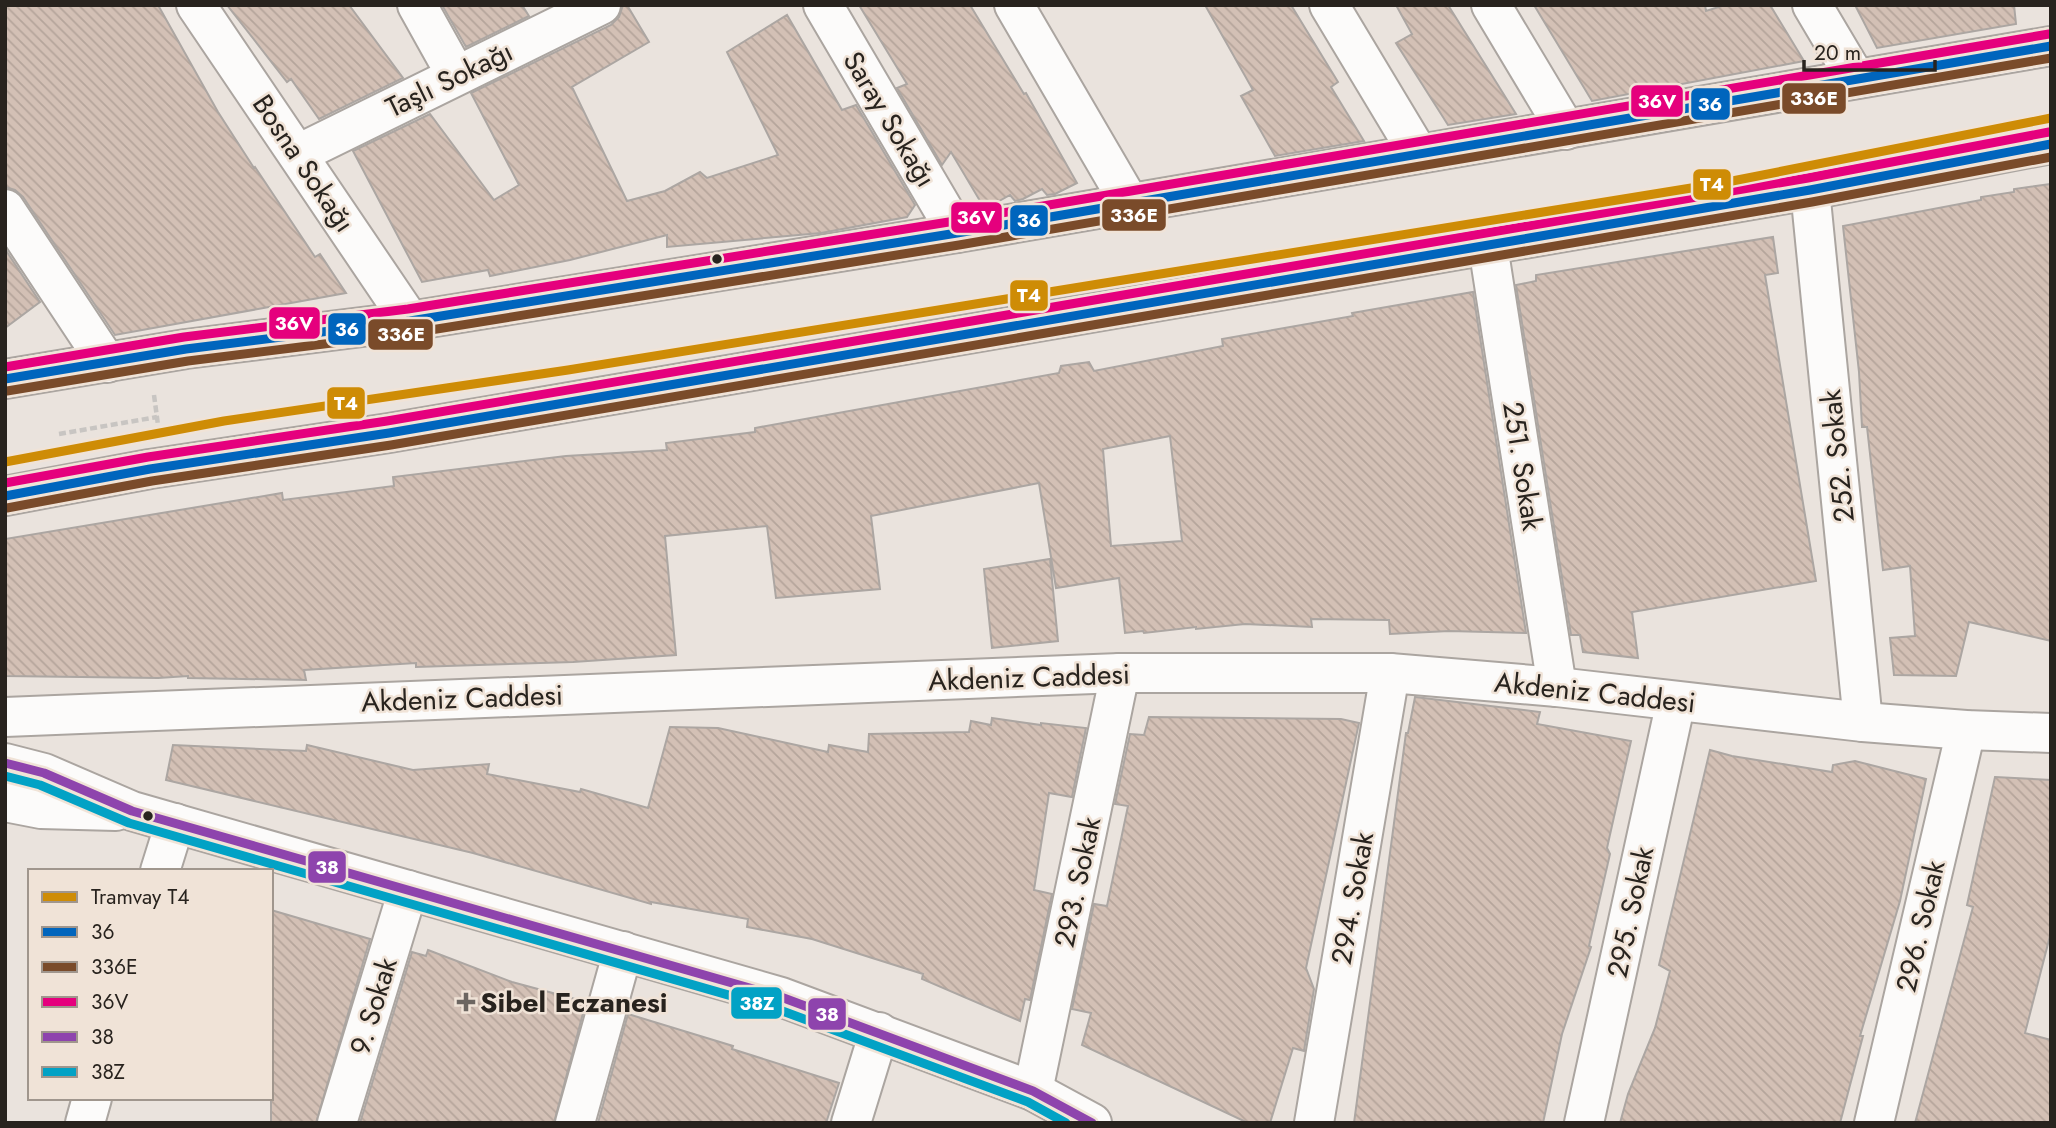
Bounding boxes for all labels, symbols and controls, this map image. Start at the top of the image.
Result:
scale bar [1804,28,1935,72]
street label: Taşlı Sokağı [379,31,520,128]
text: 20 m [1814,38,1861,68]
street label: Saray Sokağı [833,44,946,195]
line badge: 336E [1781,82,1847,115]
line badge: 36V [1630,84,1684,118]
text: 336E [1790,85,1838,112]
street label: Bosna Sokağı [242,86,365,240]
line badge: 36 [1690,87,1731,121]
text: 36V [1638,88,1676,115]
text: 36 [1698,91,1722,118]
line badge: T4 [1692,168,1732,201]
text: T4 [1700,171,1724,198]
line badge: 336E [1101,198,1167,232]
line badge: 36V [950,201,1003,234]
text: 336E [1110,202,1158,229]
text: 36V [957,204,995,231]
line badge: 36 [1009,204,1049,237]
text: 36 [1017,207,1041,234]
unlabelled marker [710,252,724,266]
line badge: T4 [1009,279,1049,312]
text: T4 [1017,282,1041,309]
line badge: 36V [268,306,321,340]
text: 36V [275,310,313,337]
line badge: 36 [327,312,367,346]
text: 36 [335,316,359,343]
line badge: 336E [367,318,434,351]
text: 336E [377,321,425,348]
line badge: T4 [326,386,366,420]
street label: 252. Sokak [1810,387,1865,524]
text: T4 [334,390,358,417]
street label: 251. Sokak [1492,399,1553,534]
street label: Akdeniz Caddesi [927,653,1131,702]
street label: Akdeniz Caddesi [1492,662,1698,723]
street label: Akdeniz Caddesi [360,674,564,723]
unlabelled marker [141,809,155,823]
street label: 293. Sokak [1044,812,1111,951]
street label: 294. Sokak [1321,828,1384,968]
street label: 295. Sokak [1597,842,1665,982]
line badge: 38 [307,850,347,884]
text: 38 [315,854,339,881]
street label: 296. Sokak [1885,856,1956,996]
legend [28,869,273,1100]
text: Tramvay T4 [91,882,189,912]
text: 36 [91,917,115,947]
text: 336E [91,952,138,982]
street label: 9. Sokak [339,952,408,1060]
place label: Sibel Eczanesi [480,982,668,1023]
line badge: 38Z [730,986,783,1020]
text: 36V [91,987,129,1017]
text: 38Z [739,990,775,1017]
marker: Sibel Eczanesi [458,994,474,1010]
line badge: 38 [807,997,847,1031]
text: 38 [815,1001,839,1028]
text: 38 [91,1022,114,1052]
text: 38Z [91,1057,126,1087]

